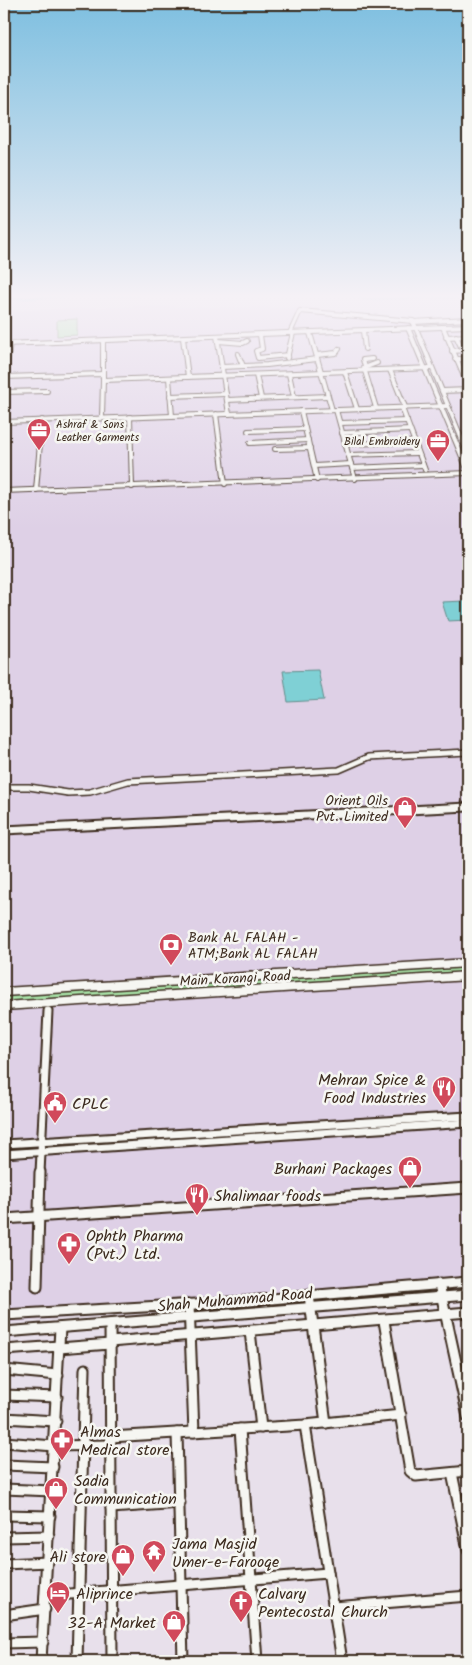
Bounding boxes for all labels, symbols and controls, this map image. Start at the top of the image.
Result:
place label: Ashraf & Sons Leather Garments [56,416,140,447]
office icon: Ashraf & Sons Leather Garments [26,417,52,451]
office icon: Bilal Embroidery [425,428,451,462]
place label: Bilal Embroidery [344,433,421,451]
place label: Orient Oils Pvt. Limited [316,790,389,828]
shop icon: Orient Oils Pvt. Limited [392,795,418,829]
place label: Bank AL FALAH - ATM;Bank AL FALAH [188,927,318,965]
bank icon: Bank AL FALAH - ATM;Bank AL FALAH [158,932,184,966]
street label: Main Korangi Road [179,965,292,993]
place label: Mehran Spice & Food Industries [318,1068,426,1111]
restaurant icon: Mehran Spice & Food Industries [431,1075,457,1109]
public building icon: CPLC [42,1090,68,1124]
place label: CPLC [72,1092,109,1117]
shop icon: Burhani Packages [397,1155,423,1189]
place label: Burhani Packages [274,1157,392,1182]
restaurant icon: Shalimaar foods [184,1182,210,1216]
place label: Shalimaar foods [214,1184,321,1209]
place label: Ophth Pharma (Pvt.) Ltd. [86,1224,184,1267]
pharmacy icon: Ophth Pharma (Pvt.) Ltd. [56,1231,82,1265]
street label: Shah Muhammad Road [157,1281,315,1320]
place label: Almas Medical store [80,1420,169,1463]
pharmacy icon: Almas Medical store [49,1427,75,1461]
place label: Sadia Communication [74,1469,177,1512]
shop icon: Sadia Communication [43,1476,69,1510]
place label: Jama Masjid Umer-e-Farooqe [172,1532,279,1575]
temple icon: Jama Masjid Umer-e-Farooqe [141,1539,167,1573]
shop icon: Ali store [110,1543,136,1577]
place label: Ali store [49,1545,106,1570]
hotel icon: Aliprince [45,1580,71,1614]
place label: Aliprince [76,1582,133,1607]
place label: Calvary Pentecostal Church [258,1582,388,1625]
church icon: Calvary Pentecostal Church [228,1589,254,1623]
shop icon: 32-A Market [161,1609,187,1643]
place label: 32-A Market [68,1611,157,1636]

